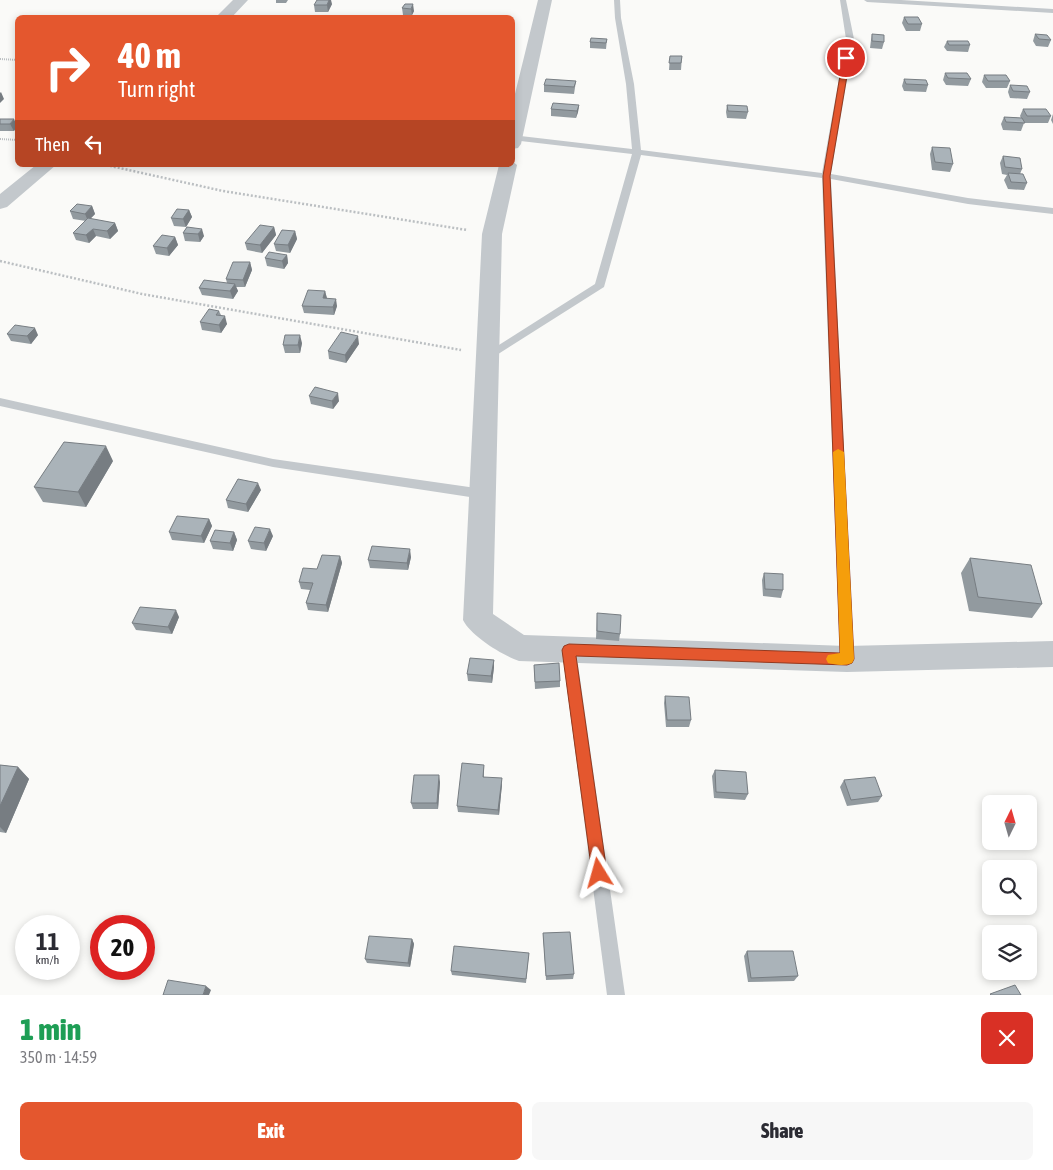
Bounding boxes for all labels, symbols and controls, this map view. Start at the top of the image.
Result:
icon: right [35,35,100,100]
text: 40 m [118,35,181,75]
pin [825,37,867,79]
icon: arrive [832,44,860,72]
text: Turn right [118,76,195,102]
icon: left [80,130,108,158]
text: Then [35,133,70,155]
north arrow [982,795,1038,850]
map controls [982,795,1037,980]
position arrow [572,846,624,898]
button: search [982,860,1037,915]
speed limit sign: 20 [90,915,155,980]
button: layers [982,925,1037,980]
text: 11 [36,927,59,955]
text: km/h [36,953,59,967]
text: 1 min [20,1012,81,1046]
button: close [981,1012,1033,1064]
text: 350 m · 14:59 [20,1048,97,1066]
button: Exit [20,1102,522,1160]
button: Share [532,1102,1033,1160]

